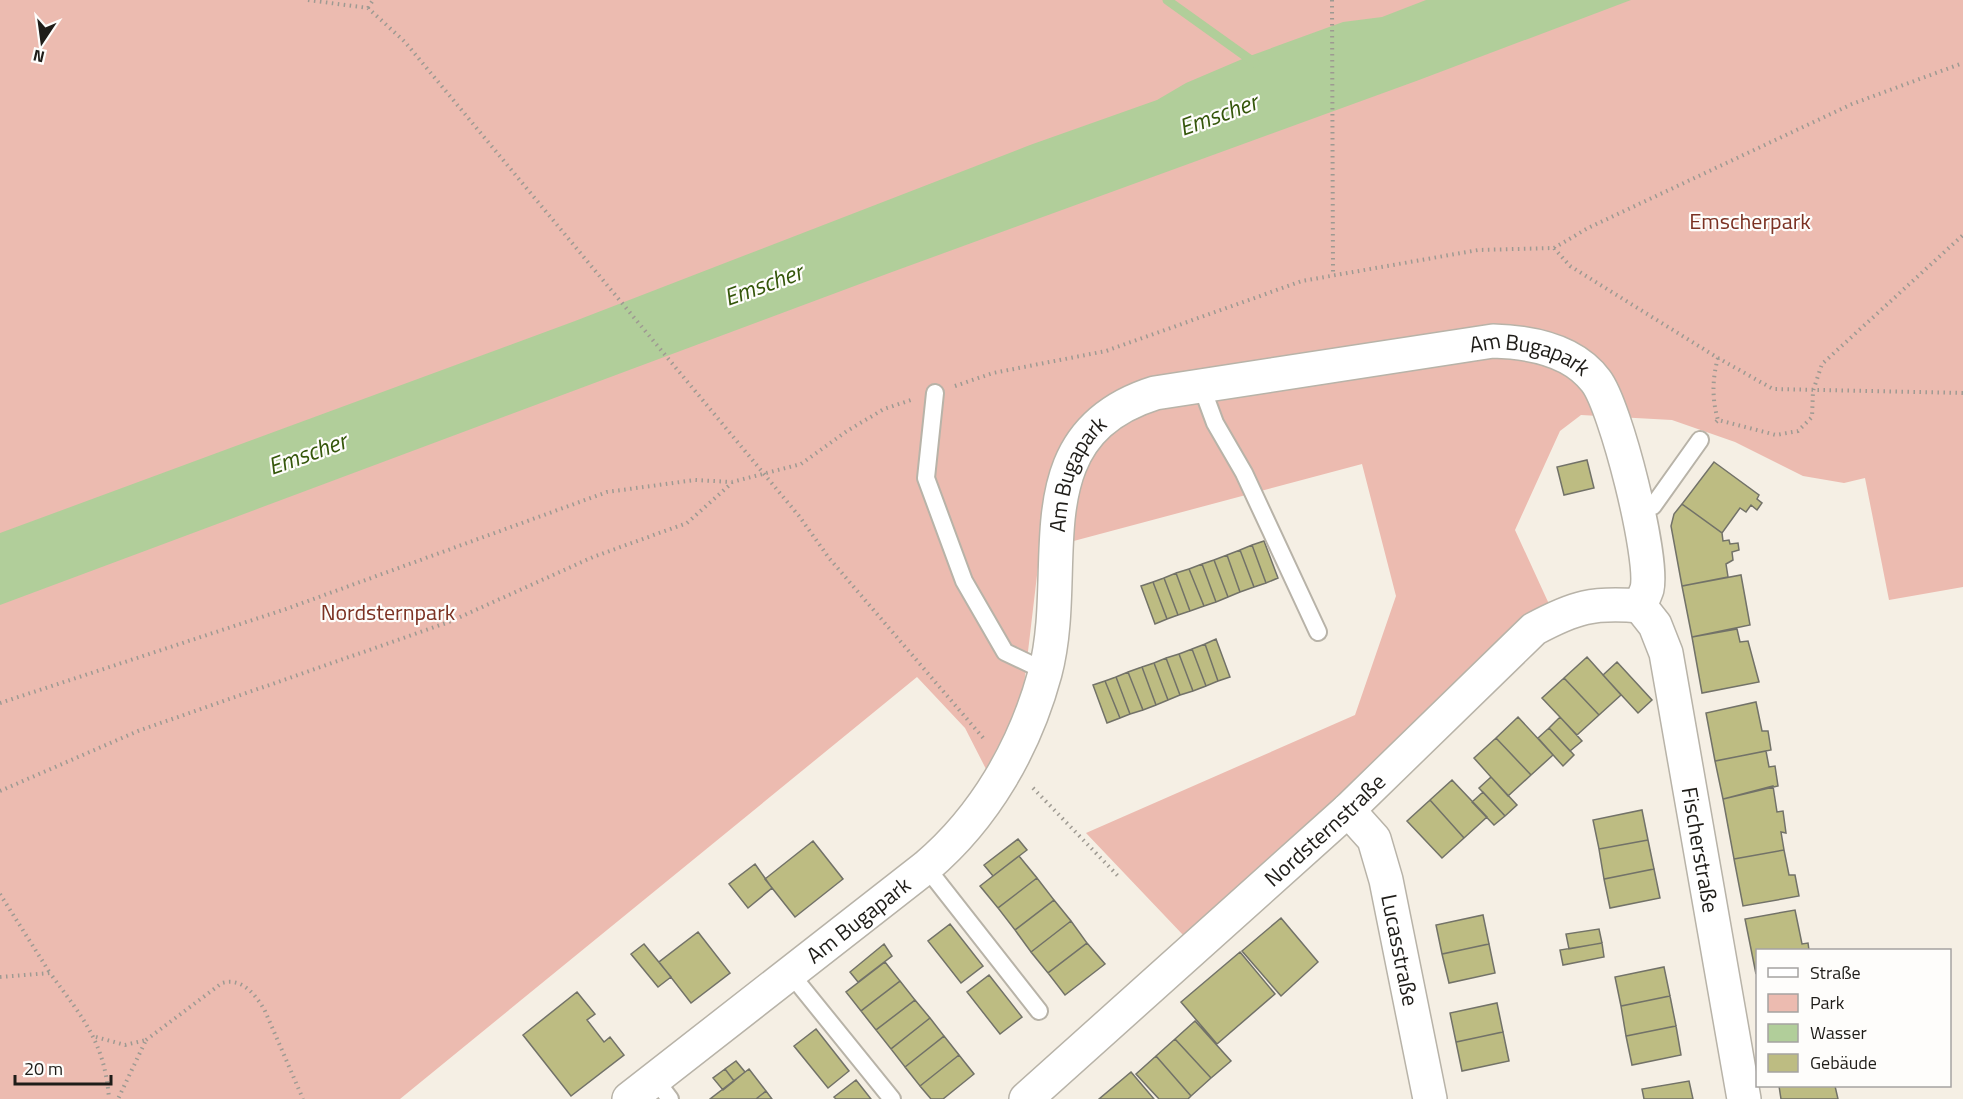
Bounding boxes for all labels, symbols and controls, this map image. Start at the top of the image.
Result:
north arrow [12,12,72,72]
text: N [31,44,47,70]
water label: Emscher [1174,82,1266,145]
park label: Emscherpark [1689,204,1811,238]
water label: Emscher [719,252,811,315]
street label: Am Bugapark [1467,323,1598,384]
street label: Am Bugapark [1040,407,1114,533]
water label: Emscher [263,421,355,484]
park label: Nordsternpark [321,595,456,629]
street label: Nordsternstraße [1256,765,1393,895]
street label: Fischerstraße [1673,784,1728,915]
street label: Am Bugapark [799,868,918,972]
street label: Lucasstraße [1372,891,1428,1009]
legend [1756,949,1951,1087]
text: Straße [1810,959,1861,986]
text: Park [1810,989,1845,1016]
text: Wasser [1810,1019,1867,1046]
scale bar [15,1048,111,1086]
text: Gebäude [1810,1049,1877,1076]
text: 20 m [24,1055,63,1082]

